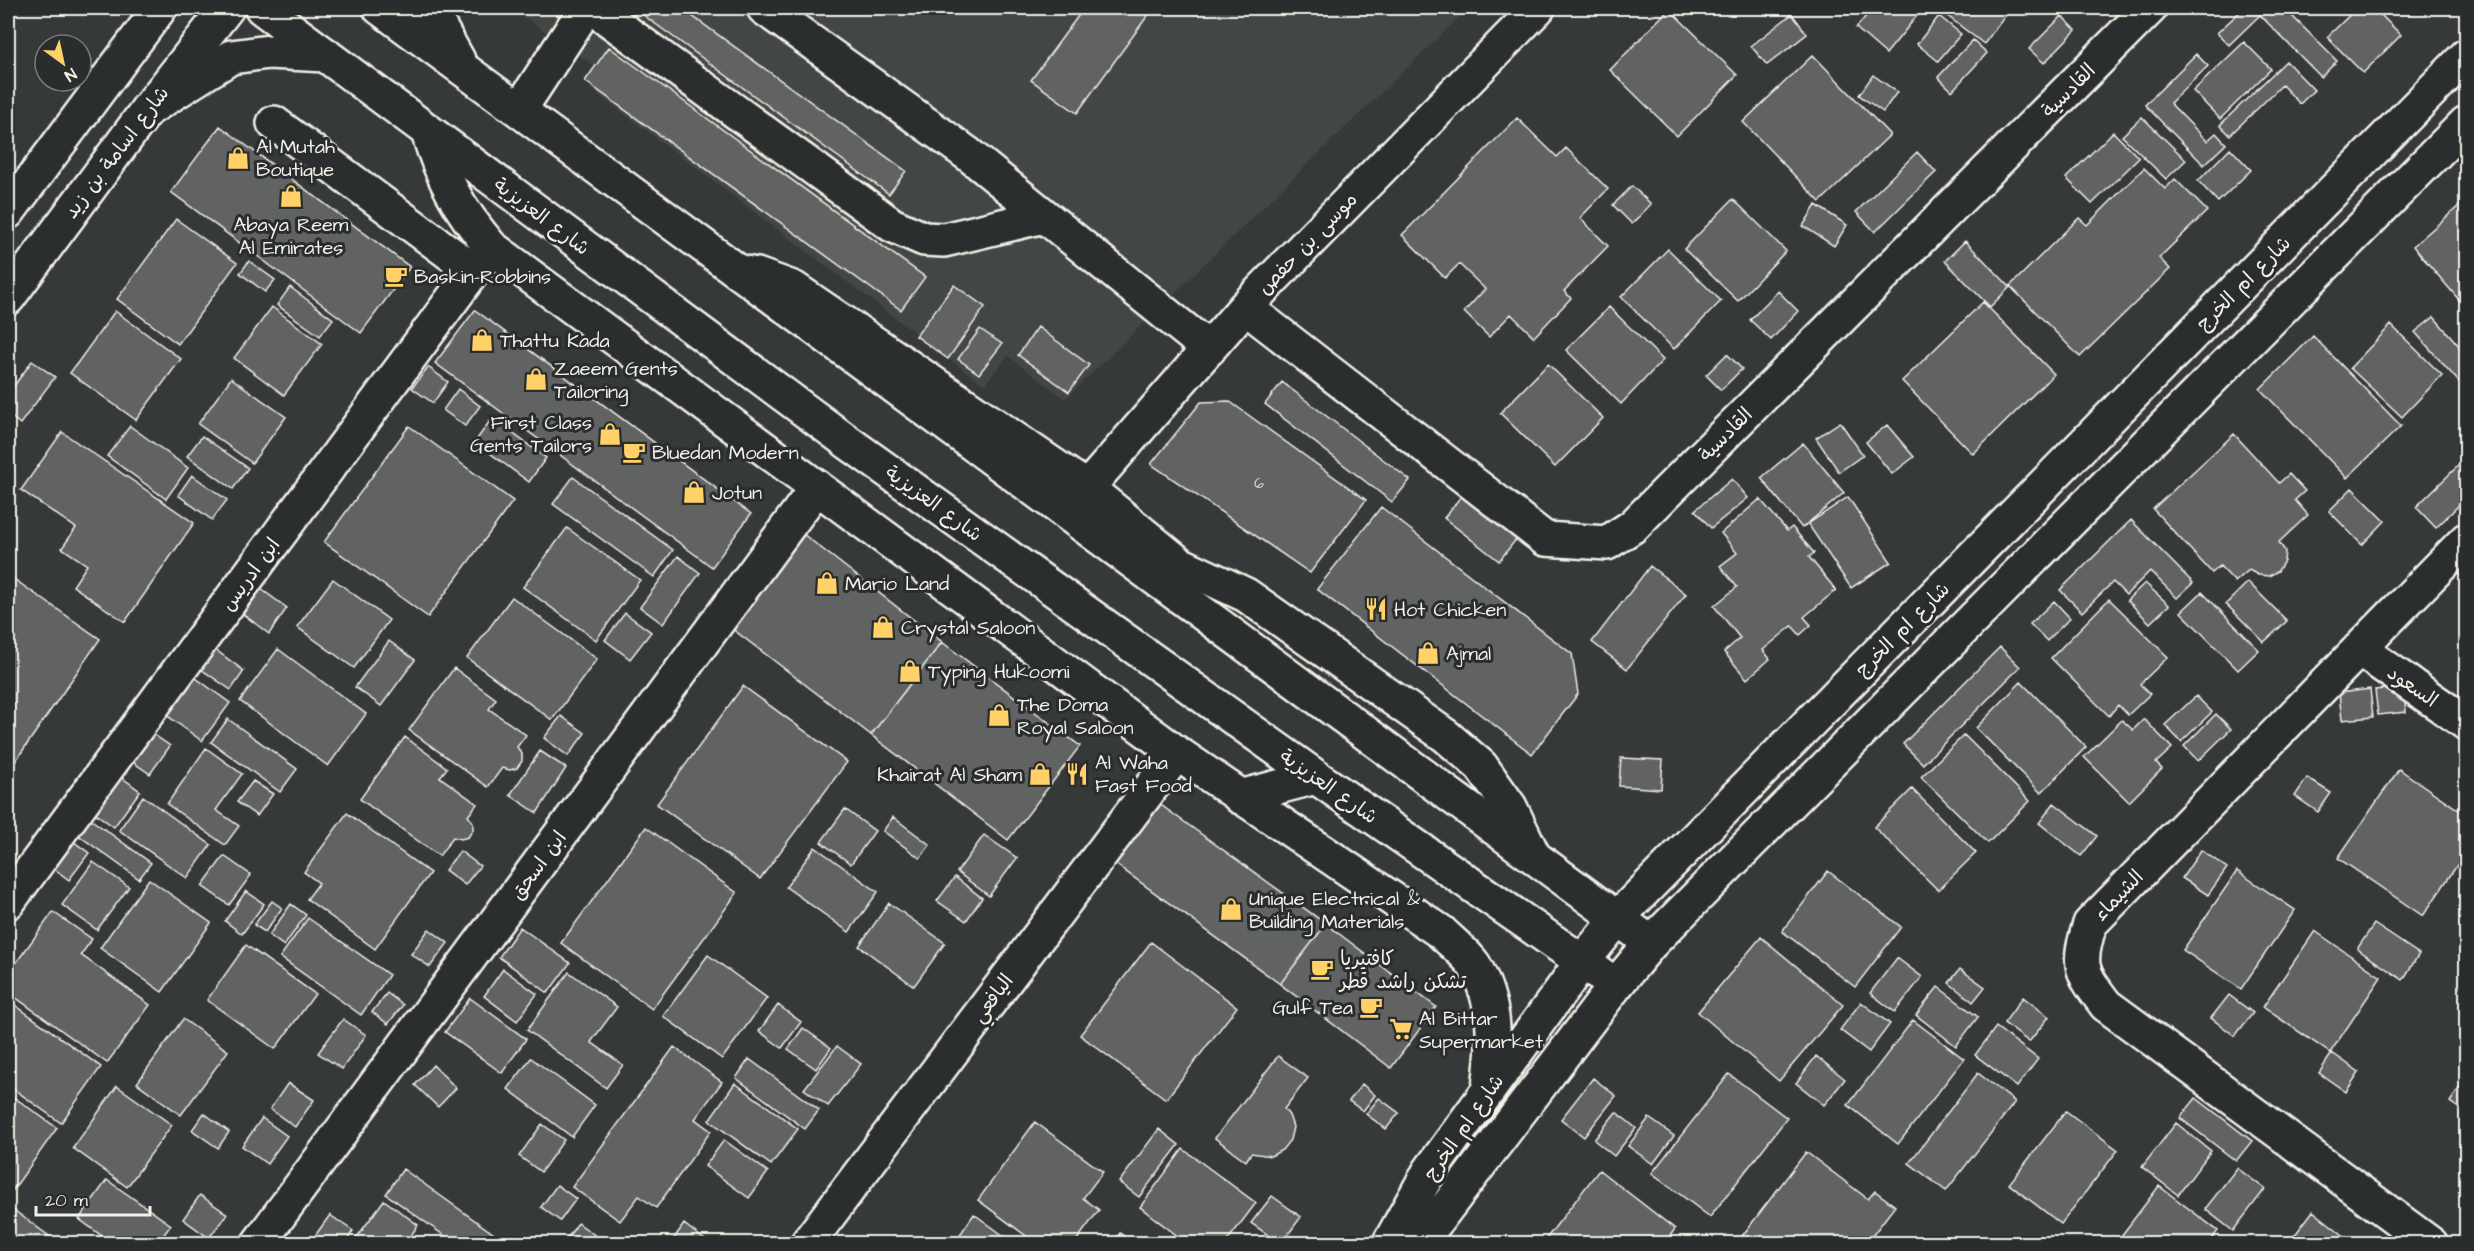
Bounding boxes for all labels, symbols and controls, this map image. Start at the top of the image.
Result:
north arrow [33,33,93,93]
street label: القادسية [2035,57,2102,124]
text: N [60,63,81,87]
street label: شارع اسامة بن زيد [58,81,176,225]
place label: Al Mutah Boutique [256,133,335,184]
shop icon: Al Mutah Boutique [225,145,251,171]
street label: شارع العزيزية [488,171,595,262]
shop icon: Abaya Reem Al Emirates [278,183,304,209]
street label: موسى بن حفص [1251,186,1364,301]
place label: Abaya Reem Al Emirates [234,211,349,262]
street label: شارع ام الخرج [2190,230,2297,337]
cafe icon: Baskin-Robbins [383,263,409,289]
place label: Baskin-Robbins [414,263,551,291]
shop icon: Thattu Kada [469,327,495,353]
place label: Thattu Kada [500,327,610,355]
place label: Zaeem Gents Tailoring [554,355,678,407]
shop icon: Zaeem Gents Tailoring [523,366,549,392]
street label: القادسية [1692,401,1759,468]
place label: First Class Gents Tailors [470,409,592,460]
shop icon: First Class Gents Tailors [597,421,623,447]
cafe icon: Bluedan Modern [621,439,647,465]
place label: Bluedan Modern [652,439,799,467]
street label: شارع العزيزية [879,459,988,549]
house number: 6 [1254,472,1264,494]
shop icon: Jotun [681,479,707,505]
place label: Jotun [712,479,762,507]
street label: ابن ادريس [215,532,287,617]
shop icon: Mario Land [814,570,840,596]
place label: Mario Land [845,570,949,598]
street label: شارع ام الخرج [1849,576,1956,683]
restaurant icon: Hot Chicken [1363,596,1389,622]
place label: Hot Chicken [1394,596,1506,624]
shop icon: Crystal Saloon [870,614,896,640]
place label: Crystal Saloon [901,614,1035,643]
shop icon: Ajmal [1415,640,1441,666]
place label: Ajmal [1446,640,1491,668]
shop icon: Typing Hukoomi [897,658,923,684]
place label: Typing Hukoomi [928,658,1070,687]
street label: السعود [2381,659,2444,714]
place label: The Doma Royal Saloon [1017,691,1133,743]
shop icon: The Doma Royal Saloon [986,702,1012,728]
street label: شارع العزيزية [1274,743,1383,831]
place label: Al Waha Fast Food [1095,749,1192,800]
place label: Khairat Al Sham [877,761,1022,789]
shop icon: Khairat Al Sham [1027,761,1053,787]
restaurant icon: Al Waha Fast Food [1064,761,1090,787]
street label: ابن اسحق [504,825,573,906]
street label: الشيماء [2087,864,2150,928]
place label: Unique Electrical & Building Materials [1249,885,1421,937]
shop icon: Unique Electrical & Building Materials [1218,896,1244,922]
place label: كافتيريا تشكن راشد قطر [1338,945,1466,996]
cafe icon: كافتيريا تشكن راشد قطر [1309,956,1335,982]
street label: اليافعي [965,968,1023,1031]
place label: Gulf Tea [1273,994,1353,1022]
cafe icon: Gulf Tea [1358,994,1384,1020]
place label: Al Bittar Supermarket [1419,1005,1543,1056]
supermarket icon: Al Bittar Supermarket [1388,1016,1414,1042]
street label: شارع ام الخرج [1417,1069,1511,1186]
scale bar [36,1179,150,1217]
text: 20 m [45,1188,88,1213]

